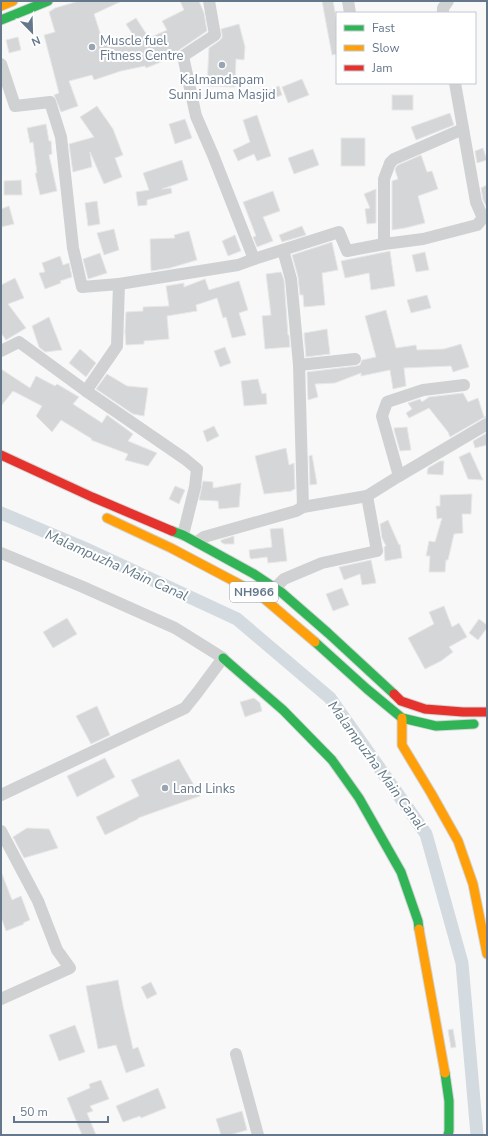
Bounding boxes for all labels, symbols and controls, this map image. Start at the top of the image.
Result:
north arrow [12,12,52,52]
legend [336,12,476,84]
text: Fast [372,20,395,36]
text: N [29,32,42,49]
place label: Muscle fuel Fitness Centre [100,32,184,65]
text: Slow [372,40,400,56]
marker: Muscle fuel Fitness Centre [87,42,97,52]
marker: Kalmandapam Sunni Juma Masjid [217,60,227,70]
text: Jam [371,60,393,76]
place label: Kalmandapam Sunni Juma Masjid [168,71,276,104]
water label: Malampuzha Main Canal [42,525,191,606]
road number: NH966 [230,582,278,602]
water label: Malampuzha Main Canal [323,697,430,833]
place label: Land Links [173,780,235,798]
marker: Land Links [160,783,170,793]
scale bar [14,1098,108,1124]
text: 50 m [20,1104,48,1120]

